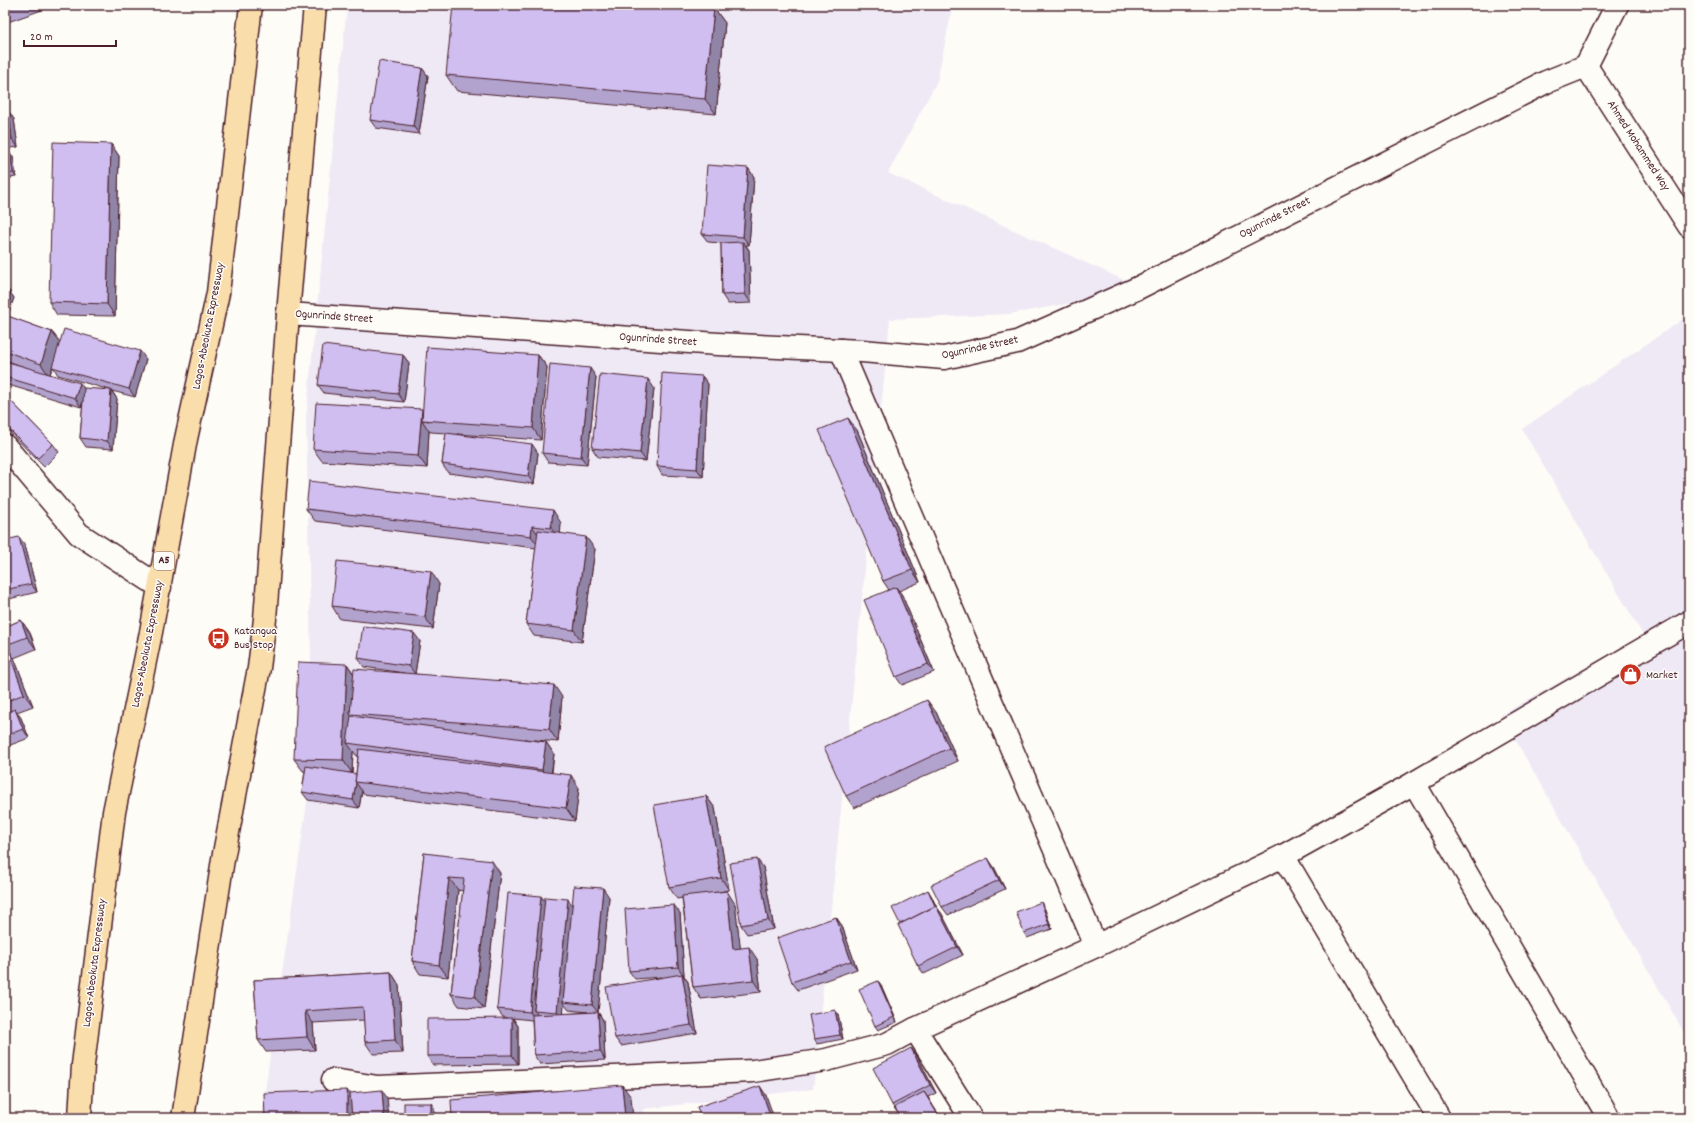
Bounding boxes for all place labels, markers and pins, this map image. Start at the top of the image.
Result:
place label: Katangua Bus Stop [234,623,277,654]
bus stop icon: Katangua Bus Stop [205,625,231,651]
shop icon: Market [1617,662,1643,688]
place label: Market [1646,667,1678,684]

